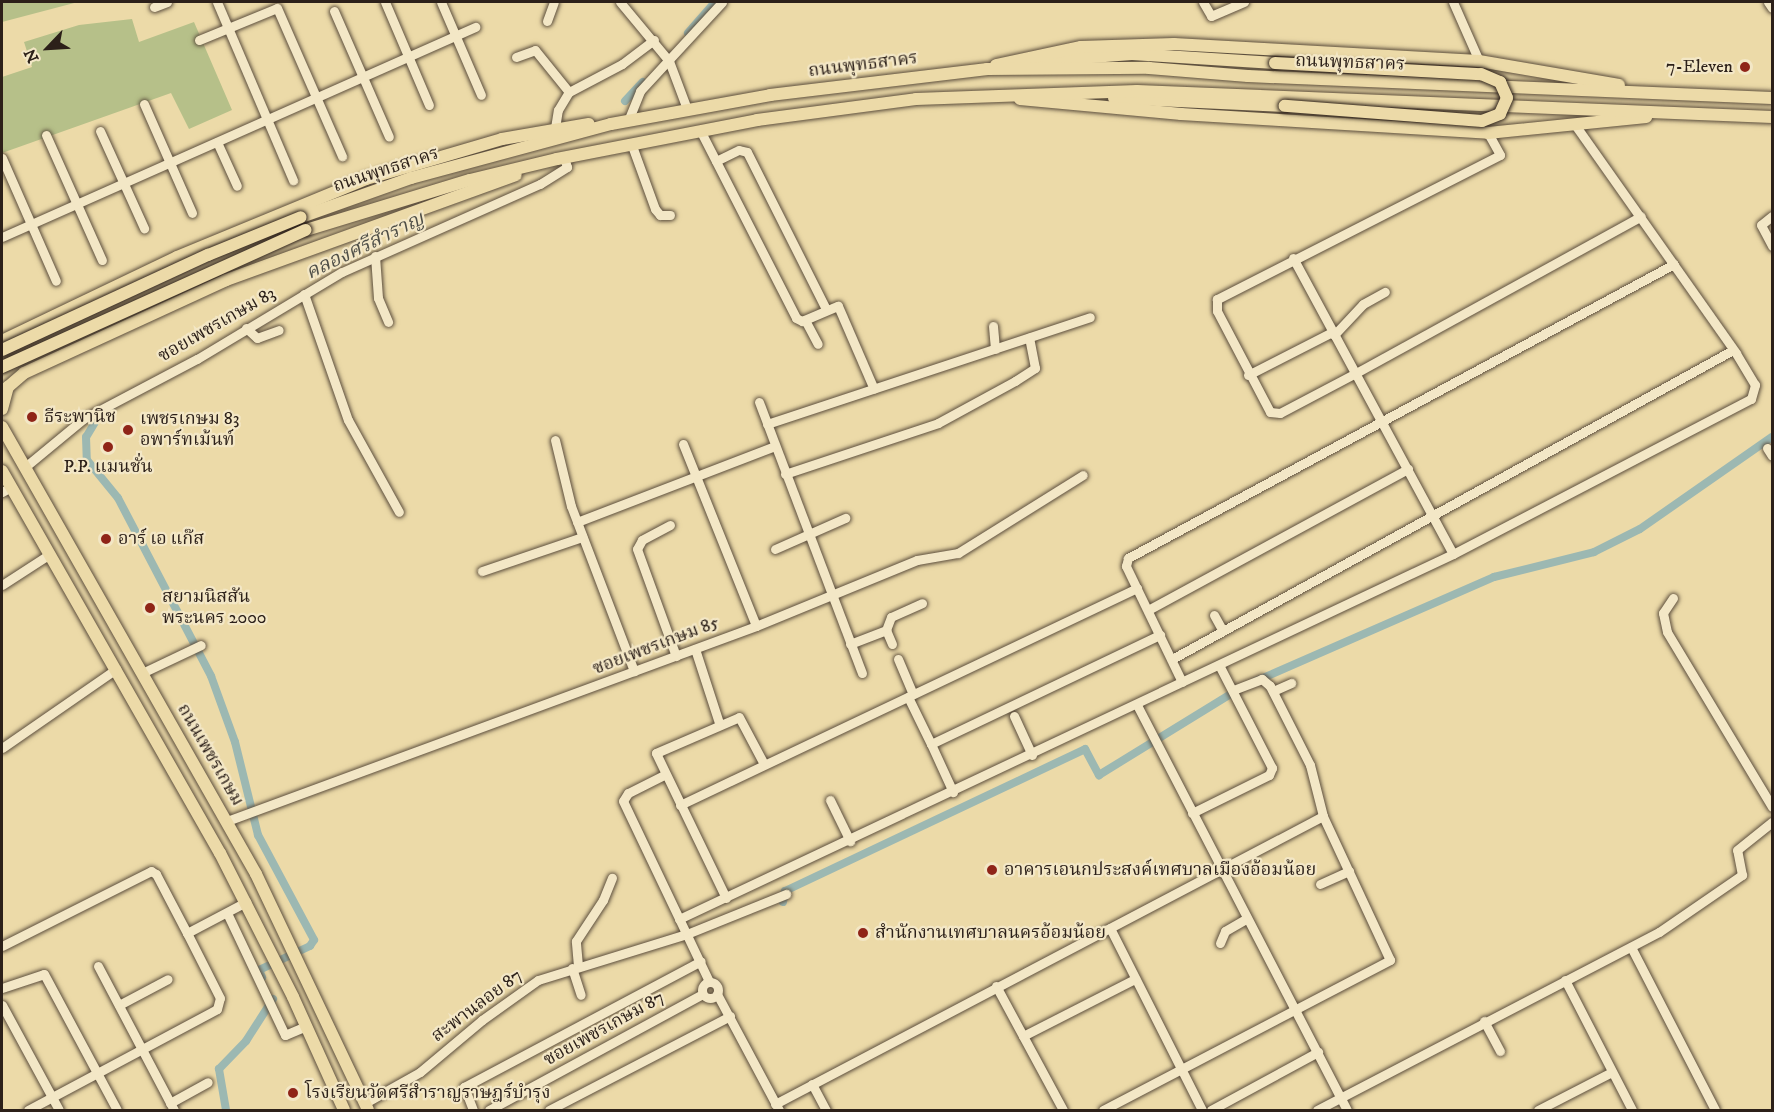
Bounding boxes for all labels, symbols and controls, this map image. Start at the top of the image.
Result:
north arrow [18,18,78,78]
text: N [20,45,44,66]
street label: ถนนพุทธสาคร [807,48,919,82]
street label: ถนนพุทธสาคร [1295,50,1405,76]
place label: 7-Eleven [1666,56,1733,78]
marker: 7-Eleven [1738,60,1752,74]
street label: ถนนพุทธสาคร [330,143,442,197]
water label: คลองศรีสำราญ [302,207,428,285]
street label: ซอยเพชรเกษม 83 [155,283,279,367]
place label: ธีระพานิช [44,406,116,428]
place label: เพชรเกษม 83 อพาร์ทเม้นท์ [140,409,239,452]
marker: ธีระพานิช [25,410,39,424]
marker: เพชรเกษม 83 อพาร์ทเม้นท์ [121,423,135,437]
marker: P.P. แมนชั่น [101,440,115,454]
place label: P.P. แมนชั่น [63,456,153,478]
place label: อาร์ เอ แก๊ส [118,528,204,550]
marker: อาร์ เอ แก๊ส [99,532,113,546]
place label: สยามนิสสัน พระนคร 2000 [162,587,267,630]
marker: สยามนิสสัน พระนคร 2000 [143,601,157,615]
street label: ซอยเพชรเกษม 85 [590,612,722,680]
street label: ถนนเพชรเกษม [172,700,248,810]
place label: อาคารเอนกประสงค์เทศบาลเมืองอ้อมน้อย [1004,859,1316,881]
marker: อาคารเอนกประสงค์เทศบาลเมืองอ้อมน้อย [985,863,999,877]
place label: สำนักงานเทศบาลนครอ้อมน้อย [875,922,1106,944]
marker: สำนักงานเทศบาลนครอ้อมน้อย [856,926,870,940]
street label: สะพานลอย 87 [427,965,527,1047]
street label: ซอยเพชรเกษม 87 [540,987,668,1071]
place label: โรงเรียนวัดศรีสําราญราษฎร์บํารุง [305,1082,550,1104]
marker: โรงเรียนวัดศรีสําราญราษฎร์บํารุง [286,1086,300,1100]

